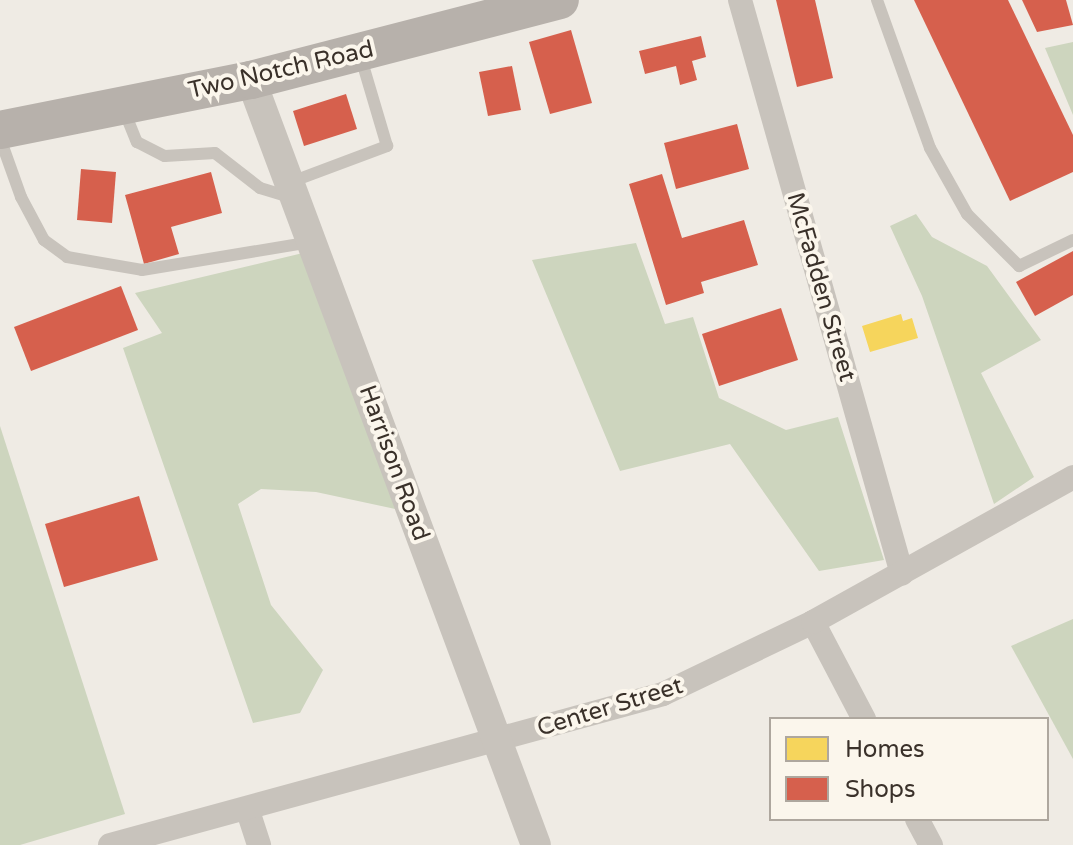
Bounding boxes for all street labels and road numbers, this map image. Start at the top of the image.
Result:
street label: Two Notch Road [186,35,376,105]
street label: McFadden Street [780,189,862,385]
street label: Harrison Road [353,381,435,545]
street label: Center Street [534,671,686,743]

